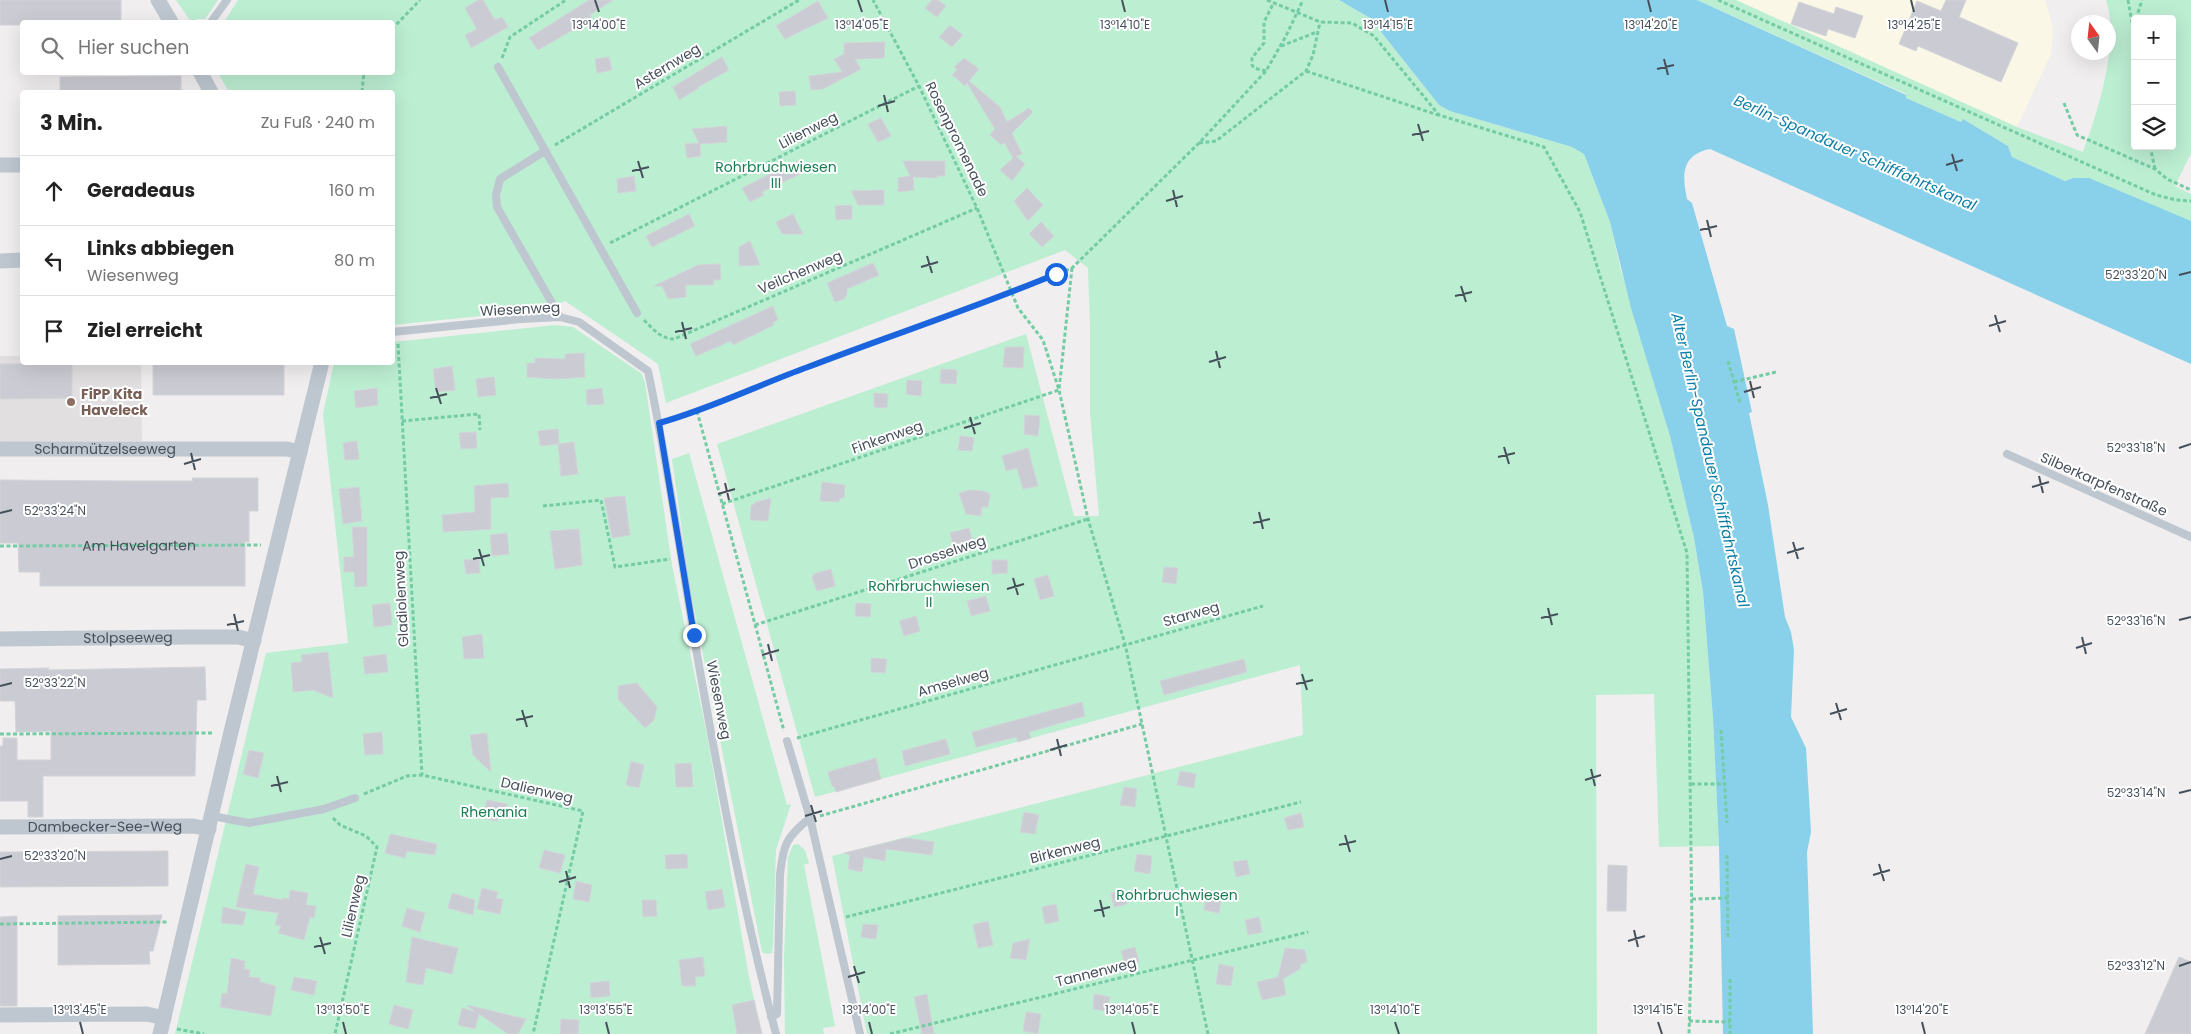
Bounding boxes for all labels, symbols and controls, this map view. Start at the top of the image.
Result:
north arrow [2071,15,2116,60]
map controls [2131,15,2176,150]
button: + [2131,15,2176,60]
text: 13°14'00"E [572,16,626,33]
text: 13°14'05"E [835,16,889,33]
text: 13°14'10"E [1100,16,1150,33]
text: 13°14'15"E [1363,16,1413,33]
text: 13°14'20"E [1624,16,1678,33]
text: 13°14'25"E [1887,16,1941,33]
search box [20,20,395,75]
icon: search [38,34,66,62]
text: Hier suchen [78,34,189,61]
street label: Asternweg [630,38,704,94]
button: − [2131,60,2176,105]
street label: Rosenpromenade [920,78,994,200]
water label: Berlin-Spandauer Schifffahrtskanal [1731,89,1980,216]
button: layers [2131,105,2176,150]
street label: Lilienweg [775,107,841,153]
text: 3 Min. [40,108,103,137]
text: Zu Fuß · 240 m [261,111,375,134]
park label: Rohrbruchwiesen III [715,157,837,193]
icon: ahead [40,177,68,205]
text: Geradeaus [87,177,195,204]
text: 160 m [329,179,375,202]
text: Links abbiegen [87,235,234,262]
street label: Veilchenweg [755,245,845,299]
icon: left [40,247,68,275]
text: 80 m [334,249,375,272]
route start [1045,263,1068,286]
text: Wiesenweg [87,264,179,287]
text: 52°33'20"N [2105,266,2167,283]
street label: Wiesenweg [479,297,561,321]
water label: Alter Berlin-Spandauer Schifffahrtskanal [1666,310,1755,610]
icon: arrive [40,317,68,345]
text: Ziel erreicht [87,317,203,344]
place label: FiPP Kita Haveleck [81,384,148,420]
marker: FiPP Kita Haveleck [65,396,77,408]
street label: Finkenweg [849,416,925,458]
street label: Scharmützelseeweg [34,439,176,459]
text: 52°33'18"N [2107,439,2165,456]
street label: Silberkarpfenstraße [2037,447,2171,521]
text: 52°33'24"N [24,502,86,519]
street label: Drosselweg [906,530,988,574]
street label: Am Havelgarten [82,535,196,556]
street label: Gladiolenweg [388,550,414,648]
park label: Rohrbruchwiesen II [868,576,990,612]
street label: Starweg [1161,596,1221,632]
text: 52°33'16"N [2107,612,2165,629]
route end [683,624,706,647]
street label: Stolpseeweg [83,627,173,648]
street label: Wiesenweg [702,659,736,741]
street label: Amselweg [915,662,991,702]
text: 52°33'22"N [24,674,86,691]
street label: Dalienweg [499,772,575,808]
text: 52°33'14"N [2107,784,2165,801]
park label: Rhenania [461,802,527,822]
street label: Dambecker-See-Weg [28,816,182,837]
street label: Birkenweg [1028,832,1102,868]
text: 52°33'20"N [24,847,86,864]
street label: Lilienweg [336,873,370,939]
park label: Rohrbruchwiesen I [1116,885,1238,921]
street label: Tannenweg [1054,952,1138,992]
text: 52°33'12"N [2107,957,2165,974]
text: 13°13'45"E [53,1001,107,1018]
text: 13°13'50"E [316,1001,370,1018]
text: 13°13'55"E [579,1001,633,1018]
text: 13°14'00"E [842,1001,896,1018]
text: 13°14'05"E [1105,1001,1159,1018]
text: 13°14'10"E [1370,1001,1420,1018]
text: 13°14'15"E [1633,1001,1683,1018]
text: 13°14'20"E [1895,1001,1949,1018]

